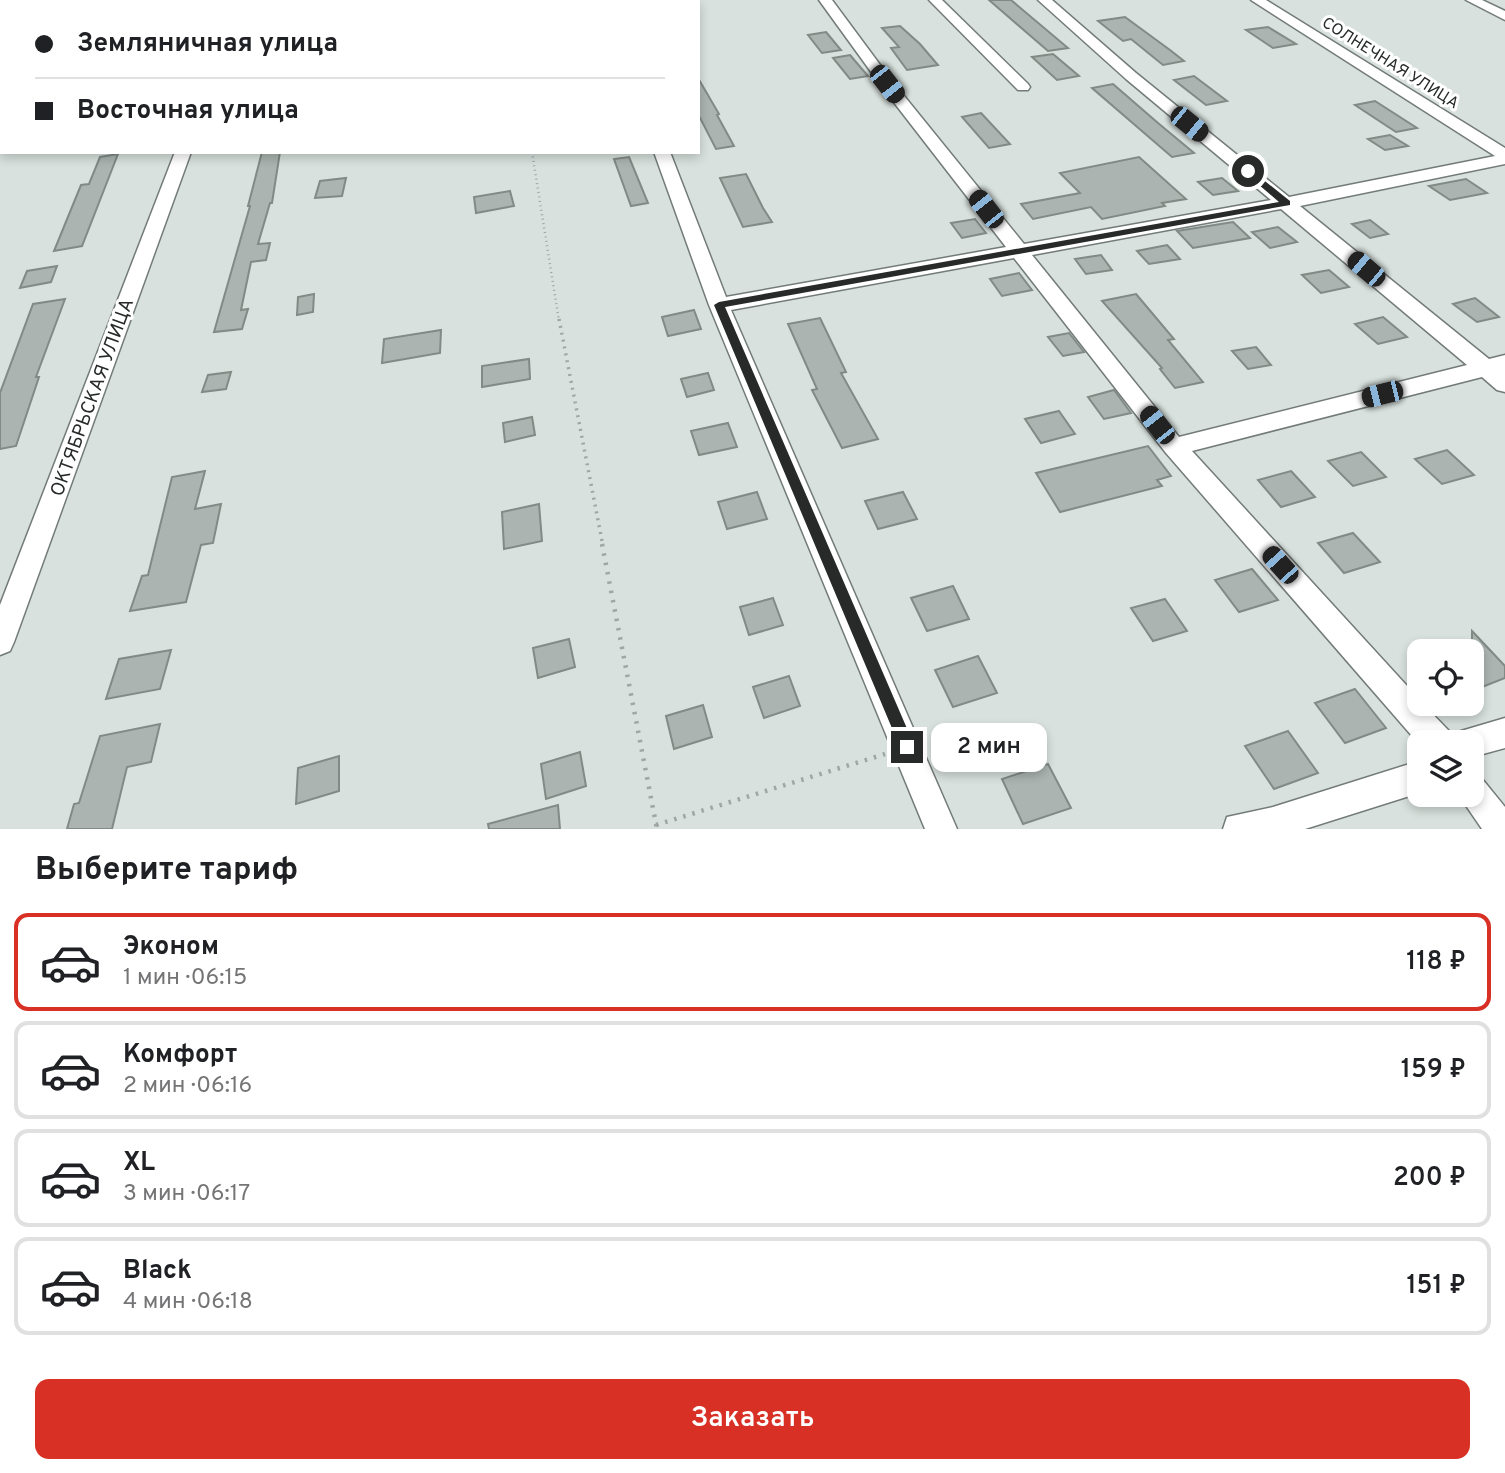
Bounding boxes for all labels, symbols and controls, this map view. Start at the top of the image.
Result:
street label: СОЛНЕЧНАЯ УЛИЦА [1318,13,1462,114]
text: Земляничная улица [77,28,338,61]
car [866,61,909,107]
text: Восточная улица [77,95,299,128]
car [1167,103,1212,145]
route start [1232,155,1264,187]
car [965,186,1008,232]
car [1344,247,1389,291]
street label: ОКТЯБРЬСКАЯ УЛИЦА [46,295,140,500]
car [1360,379,1405,409]
car [1136,402,1179,448]
car [1259,542,1302,588]
map controls [1407,639,1484,807]
button: locate [1407,639,1484,716]
callout: 2 мин [932,722,1047,772]
button: layers [1407,730,1484,807]
route end [891,731,923,763]
text: 2 мин [957,733,1021,762]
text: Выберите тариф [35,851,298,891]
icon: car [39,931,102,994]
text: Эконом [123,931,219,964]
text: 118 ₽ [1406,946,1466,979]
text: 1 мин · 06:15 [123,964,247,993]
icon: car [39,1039,102,1102]
text: Комфорт [123,1039,237,1072]
text: 159 ₽ [1401,1054,1466,1087]
text: 2 мин · 06:16 [123,1072,252,1101]
icon: car [39,1147,102,1210]
text: XL [123,1147,155,1180]
text: 200 ₽ [1393,1162,1466,1195]
text: 3 мин · 06:17 [123,1180,250,1209]
icon: car [39,1255,102,1318]
text: Black [123,1255,192,1288]
text: 151 ₽ [1406,1270,1466,1303]
text: 4 мин · 06:18 [123,1288,253,1317]
button: Заказать [35,1379,1470,1459]

